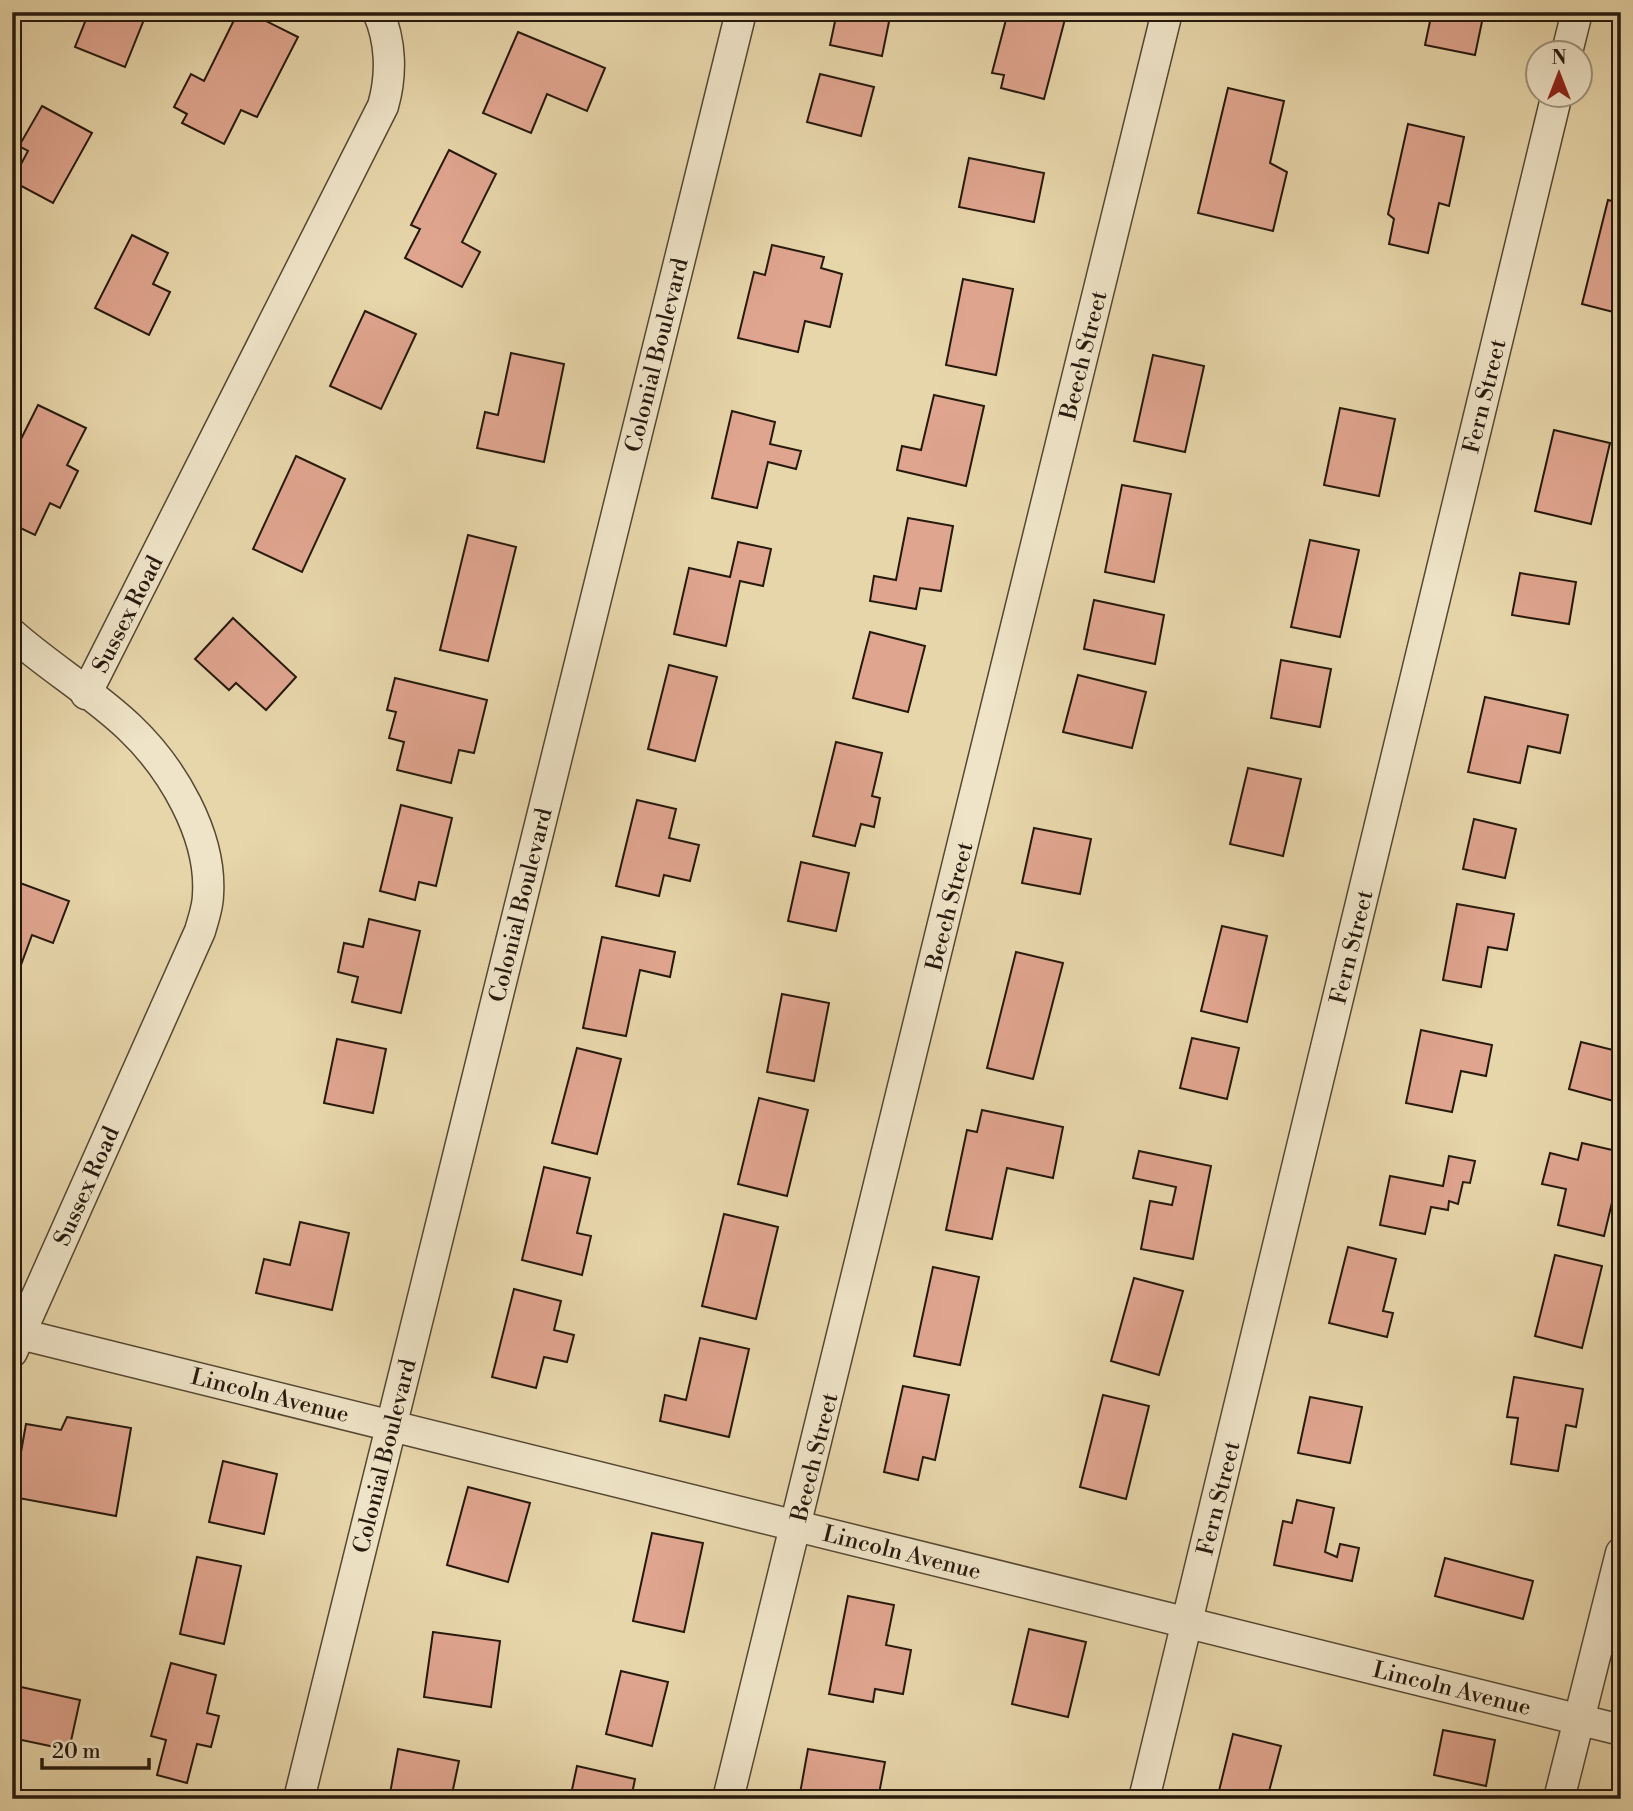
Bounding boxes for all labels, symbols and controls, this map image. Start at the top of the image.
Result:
north arrow [1524,38,1594,108]
text: N [1551,46,1567,70]
street label: Colonial Boulevard [619,255,695,455]
street label: Beech Street [1054,288,1113,424]
street label: Fern Street [1457,336,1513,456]
street label: Sussex Road [86,551,169,678]
street label: Colonial Boulevard [483,805,559,1005]
street label: Beech Street [920,839,979,975]
street label: Fern Street [1324,887,1380,1007]
street label: Sussex Road [48,1122,126,1250]
street label: Colonial Boulevard [347,1356,423,1556]
street label: Lincoln Avenue [188,1363,352,1429]
street label: Beech Street [785,1390,844,1526]
street label: Fern Street [1191,1438,1247,1558]
street label: Lincoln Avenue [820,1520,984,1586]
street label: Lincoln Avenue [1370,1656,1534,1722]
scale bar [42,1727,149,1771]
text: 20 m [52,1739,101,1765]

